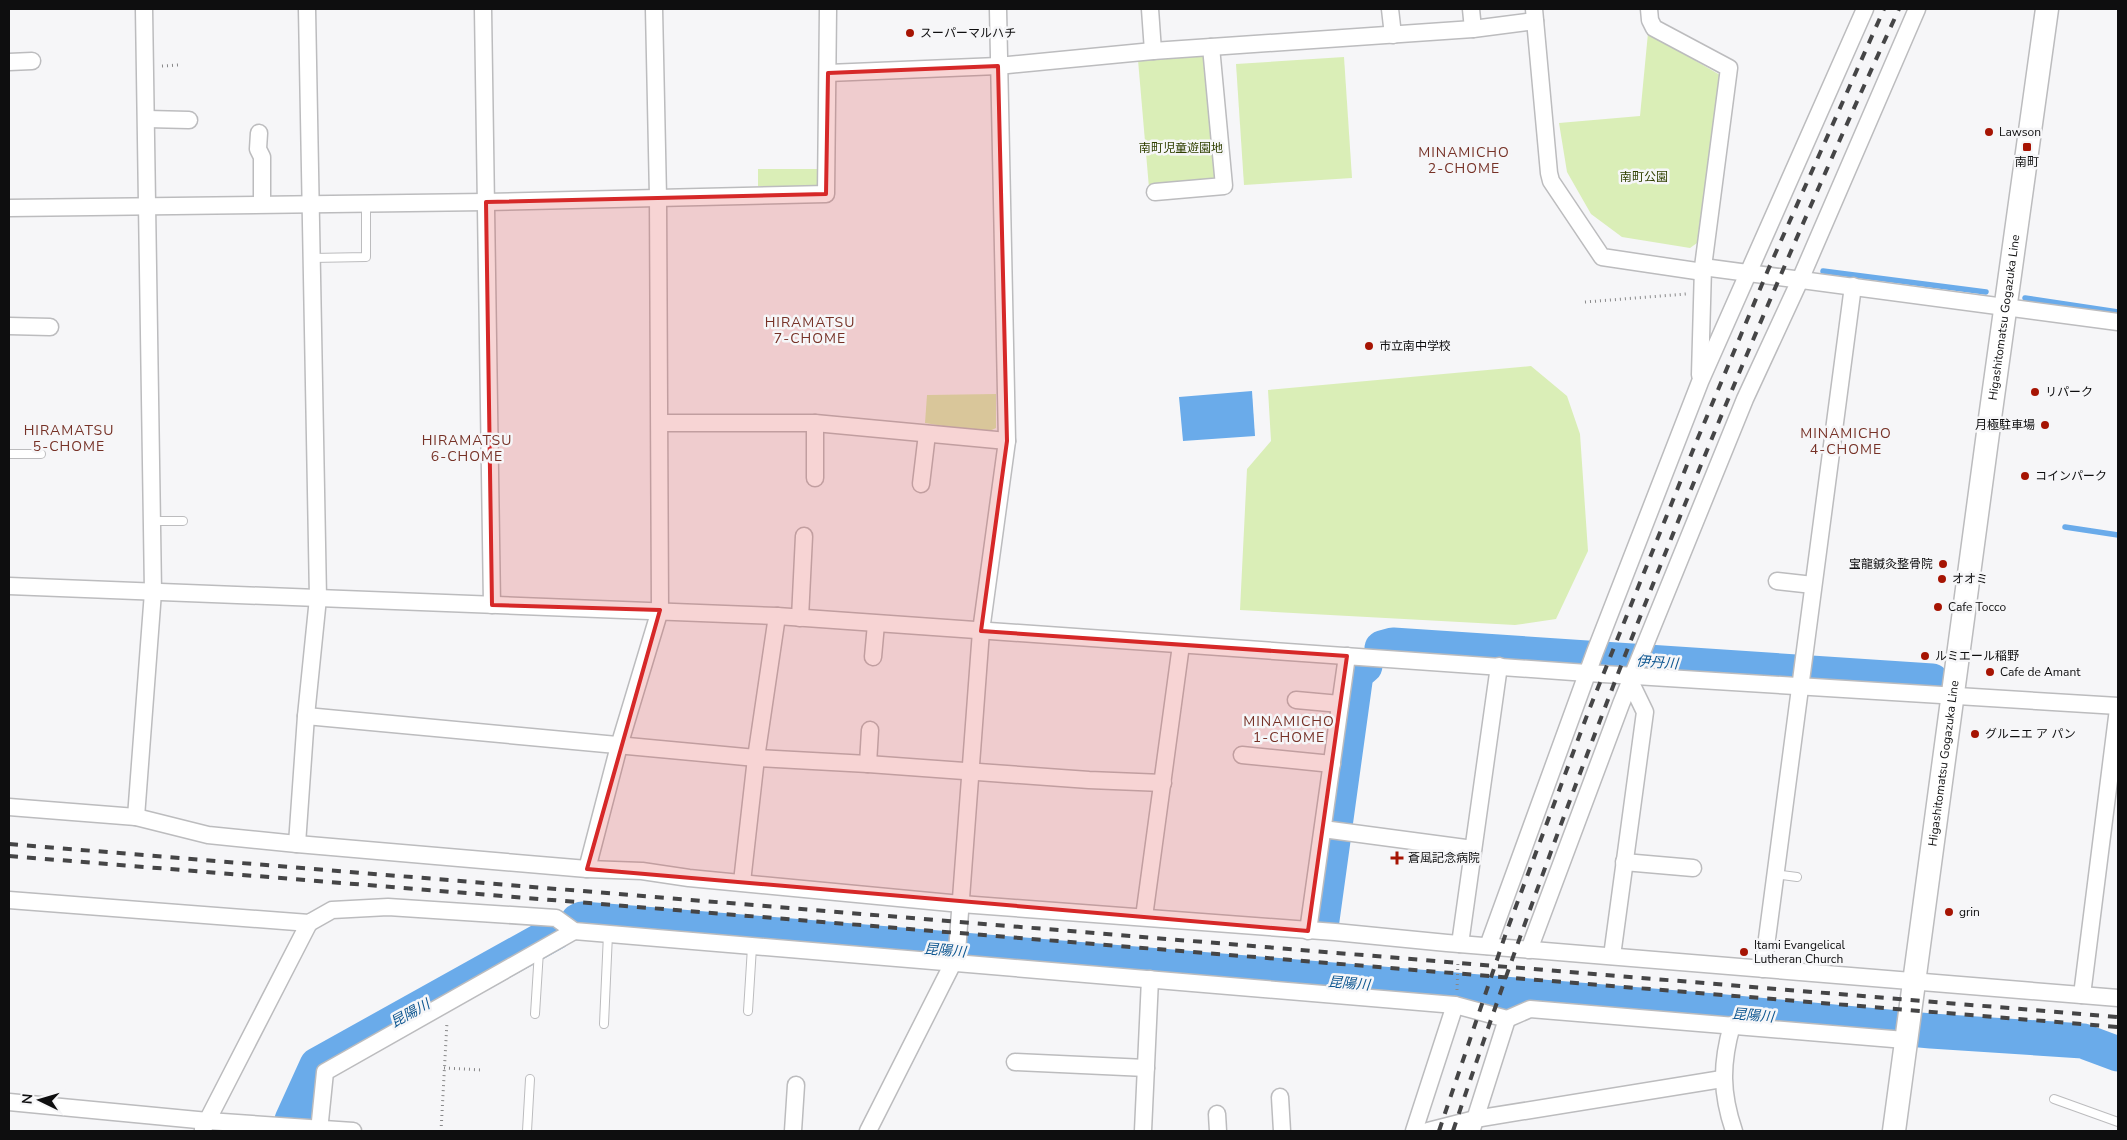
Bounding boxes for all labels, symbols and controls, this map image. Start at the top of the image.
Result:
place label: スーパーマルハチ [920,25,1016,41]
marker: スーパーマルハチ [904,27,916,39]
place label: Lawson [1999,124,2041,140]
marker: Lawson [1983,126,1995,138]
park label: 南町児童遊園地 [1139,140,1223,156]
marker: 南町 [2021,141,2033,153]
district label: MINAMICHO 2-CHOME [1418,143,1510,178]
place label: 南町 [2015,154,2039,170]
park label: 南町公園 [1620,169,1668,185]
street label: Higashitomatsu Gogazuka Line [1985,234,2023,401]
district label: HIRAMATSU 7-CHOME [765,313,855,348]
place label: 市立南中学校 [1379,338,1451,354]
marker: 市立南中学校 [1363,340,1375,352]
place label: リパーク [2045,384,2093,400]
marker: リパーク [2029,386,2041,398]
place label: 月極駐車場 [1975,417,2035,433]
marker: 月極駐車場 [2039,419,2051,431]
district label: HIRAMATSU 5-CHOME [24,421,114,456]
district label: MINAMICHO 4-CHOME [1800,424,1892,459]
district label: HIRAMATSU 6-CHOME [422,431,512,466]
place label: コインパーク [2035,468,2107,484]
marker: コインパーク [2019,470,2031,482]
place label: 宝龍鍼灸整骨院 [1849,556,1933,572]
marker: 宝龍鍼灸整骨院 [1937,558,1949,570]
place label: オオミ [1952,571,1988,587]
marker: オオミ [1936,573,1948,585]
place label: Cafe Tocco [1948,599,2006,615]
marker: Cafe Tocco [1932,601,1944,613]
place label: ルミエール稲野 [1935,648,2019,664]
marker: ルミエール稲野 [1919,650,1931,662]
water label: 伊丹川 [1635,652,1681,674]
place label: Cafe de Amant [2000,664,2081,680]
marker: Cafe de Amant [1984,666,1996,678]
street label: Higashitomatsu Gogazuka Line [1924,679,1963,847]
district label: MINAMICHO 1-CHOME [1243,712,1335,747]
place label: グルニエ ア パン [1985,726,2076,742]
marker: グルニエ ア パン [1969,728,1981,740]
place label: 蒼風記念病院 [1408,850,1480,866]
marker: 蒼風記念病院 [1390,851,1404,865]
place label: grin [1959,904,1980,920]
marker: grin [1943,906,1955,918]
place label: Itami Evangelical Lutheran Church [1754,937,1846,967]
water label: 昆陽川 [923,939,969,962]
marker: Itami Evangelical Lutheran Church [1738,946,1750,958]
water label: 昆陽川 [1327,972,1373,995]
water label: 昆陽川 [387,994,435,1032]
water label: 昆陽川 [1731,1004,1777,1027]
north arrow [15,1075,65,1125]
text: N [18,1093,37,1105]

